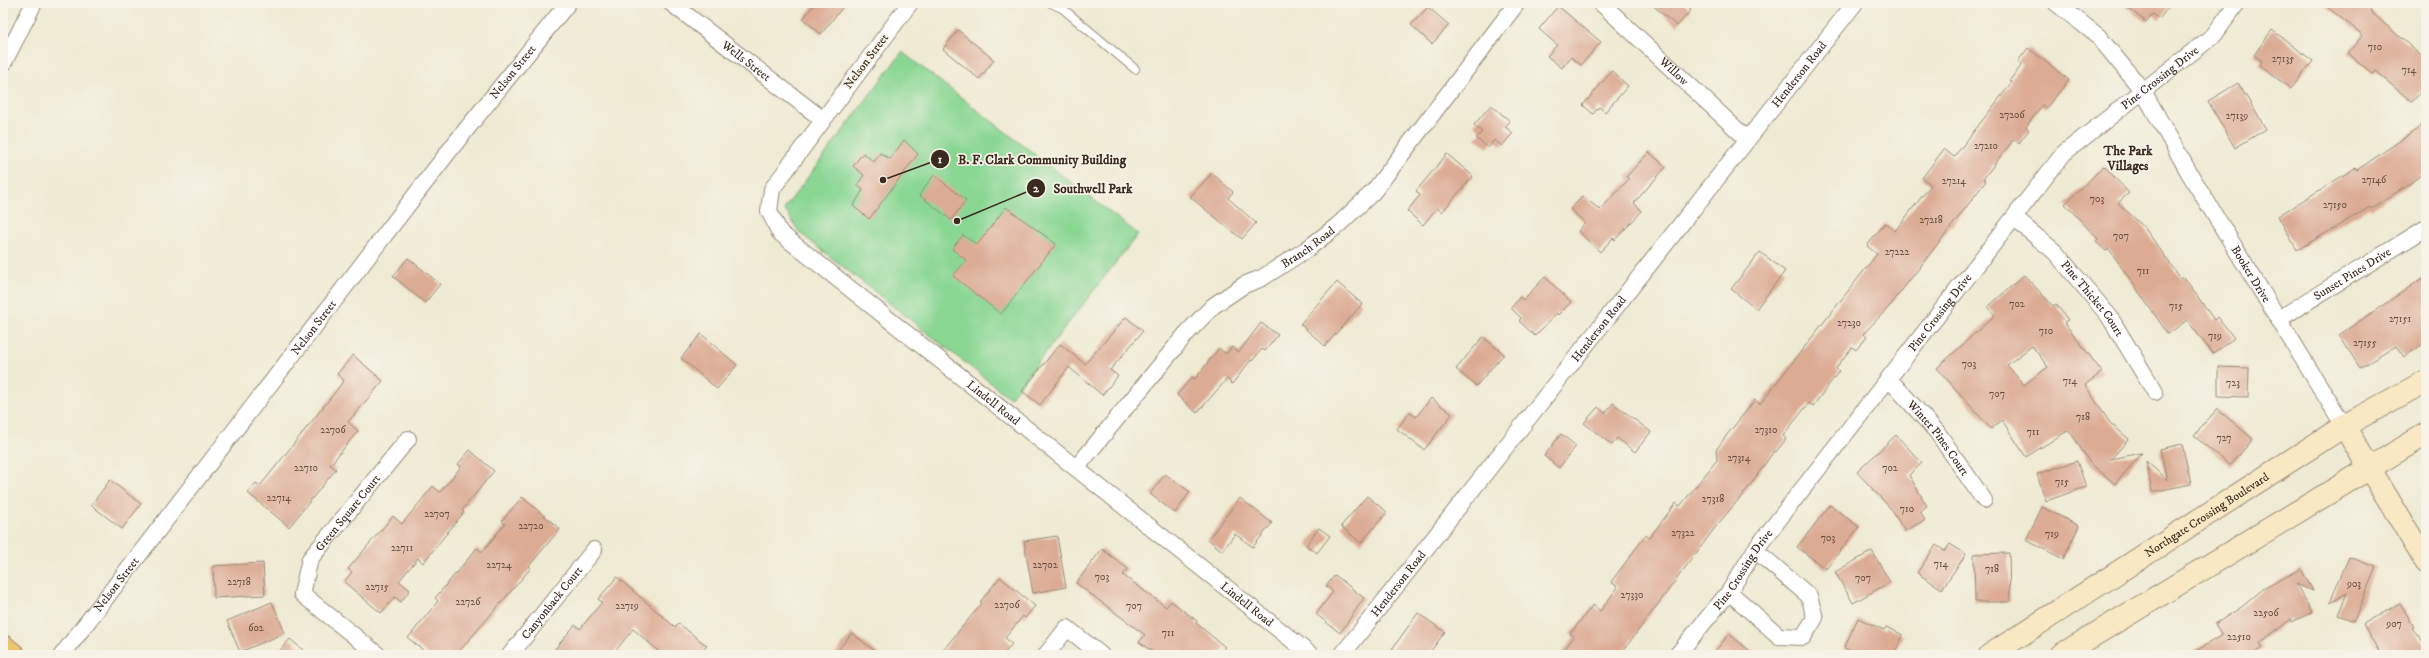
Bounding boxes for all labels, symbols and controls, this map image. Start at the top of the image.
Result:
street label: Nelson Street [841,31,892,92]
street label: Wells Street [718,37,774,85]
street label: Henderson Road [1769,38,1830,111]
house number: 710 [2368,41,2382,53]
street label: Nelson Street [487,42,539,102]
street label: Pine Crossing Drive [2118,43,2202,113]
house number: 27135 [2272,53,2294,65]
street label: Willow [1655,54,1692,89]
house number: 714 [2402,64,2417,76]
house number: 27206 [1999,109,2026,121]
house number: 27139 [2226,110,2248,122]
house number: 27210 [1974,140,1998,152]
district label: The Park Villages [2102,143,2153,175]
callout: B. F. Clark Community Building [930,147,1134,172]
text: 1 [938,152,943,167]
text: B. F. Clark Community Building [958,152,1127,169]
house number: 27146 [2362,174,2387,186]
house number: 27214 [1942,175,1966,187]
callout: Southwell Park [1026,176,1141,201]
text: 2 [1033,181,1040,196]
text: Southwell Park [1054,181,1133,197]
house number: 703 [2090,193,2104,205]
house number: 27150 [2323,199,2347,211]
house number: 27218 [1919,214,1943,226]
street label: Branch Road [1279,223,1338,272]
house number: 707 [2113,230,2129,242]
street label: Booker Drive [2227,243,2274,305]
street label: Sunset Pines Drive [2311,245,2394,304]
house number: 27222 [1885,246,1909,258]
street label: Pine Thicket Court [2058,258,2127,339]
house number: 711 [2137,265,2150,277]
street label: Pine Crossing Drive [1905,271,1975,355]
street label: Henderson Road [1568,293,1630,365]
street label: Nelson Street [288,297,340,358]
house number: 702 [2009,298,2025,310]
house number: 715 [2169,300,2183,312]
house number: 27151 [2389,313,2411,325]
house number: 27230 [1837,317,1861,329]
house number: 710 [2039,325,2053,337]
house number: 719 [2208,330,2222,342]
house number: 27155 [2353,337,2377,349]
house number: 703 [1962,358,1976,370]
house number: 714 [2063,375,2078,387]
street label: Lindell Road [964,377,1023,429]
house number: 723 [2226,377,2240,389]
house number: 707 [1989,388,2005,400]
street label: Winter Pines Court [1903,397,1972,479]
house number: 718 [2076,411,2090,423]
house number: 22706 [320,424,347,436]
house number: 27310 [1755,424,1777,436]
house number: 711 [2027,426,2040,438]
house number: 727 [2216,432,2232,444]
house number: 27314 [1727,452,1751,464]
house number: 22710 [294,462,318,474]
house number: 702 [1882,462,1898,474]
street label: Northgate Crossing Boulevard [2142,470,2272,561]
street label: Green Square Court [312,472,384,555]
house number: 715 [2055,476,2069,488]
house number: 22714 [267,492,291,504]
house number: 27318 [1702,493,1724,505]
house number: 710 [1900,503,1914,515]
house number: 22707 [424,508,450,520]
house number: 22720 [518,520,544,532]
house number: 27322 [1671,527,1695,539]
street label: Pine Crossing Drive [1710,527,1776,613]
house number: 719 [2045,528,2059,540]
house number: 703 [1821,532,1835,544]
house number: 22711 [391,542,413,554]
street label: Henderson Road [1368,548,1429,620]
street label: Nelson Street [91,554,143,615]
house number: 714 [1934,558,1949,570]
house number: 22724 [486,559,512,571]
house number: 22702 [1032,559,1058,571]
street label: Canyonback Court [518,563,586,643]
house number: 718 [1985,563,1999,575]
house number: 703 [1095,571,1109,583]
house number: 707 [1855,572,1871,584]
house number: 22718 [227,576,251,588]
house number: 903 [2346,578,2361,590]
street label: Lindell Road [1217,579,1276,630]
house number: 22715 [365,581,389,593]
house number: 27330 [1621,589,1643,601]
house number: 22726 [456,596,481,608]
house number: 22706 [994,599,1021,611]
house number: 22719 [615,600,639,612]
house number: 707 [1126,600,1142,612]
house number: 22506 [2253,607,2279,619]
house number: 907 [2385,618,2402,630]
house number: 602 [248,622,264,634]
house number: 711 [1162,627,1175,639]
house number: 22510 [2227,631,2251,643]

